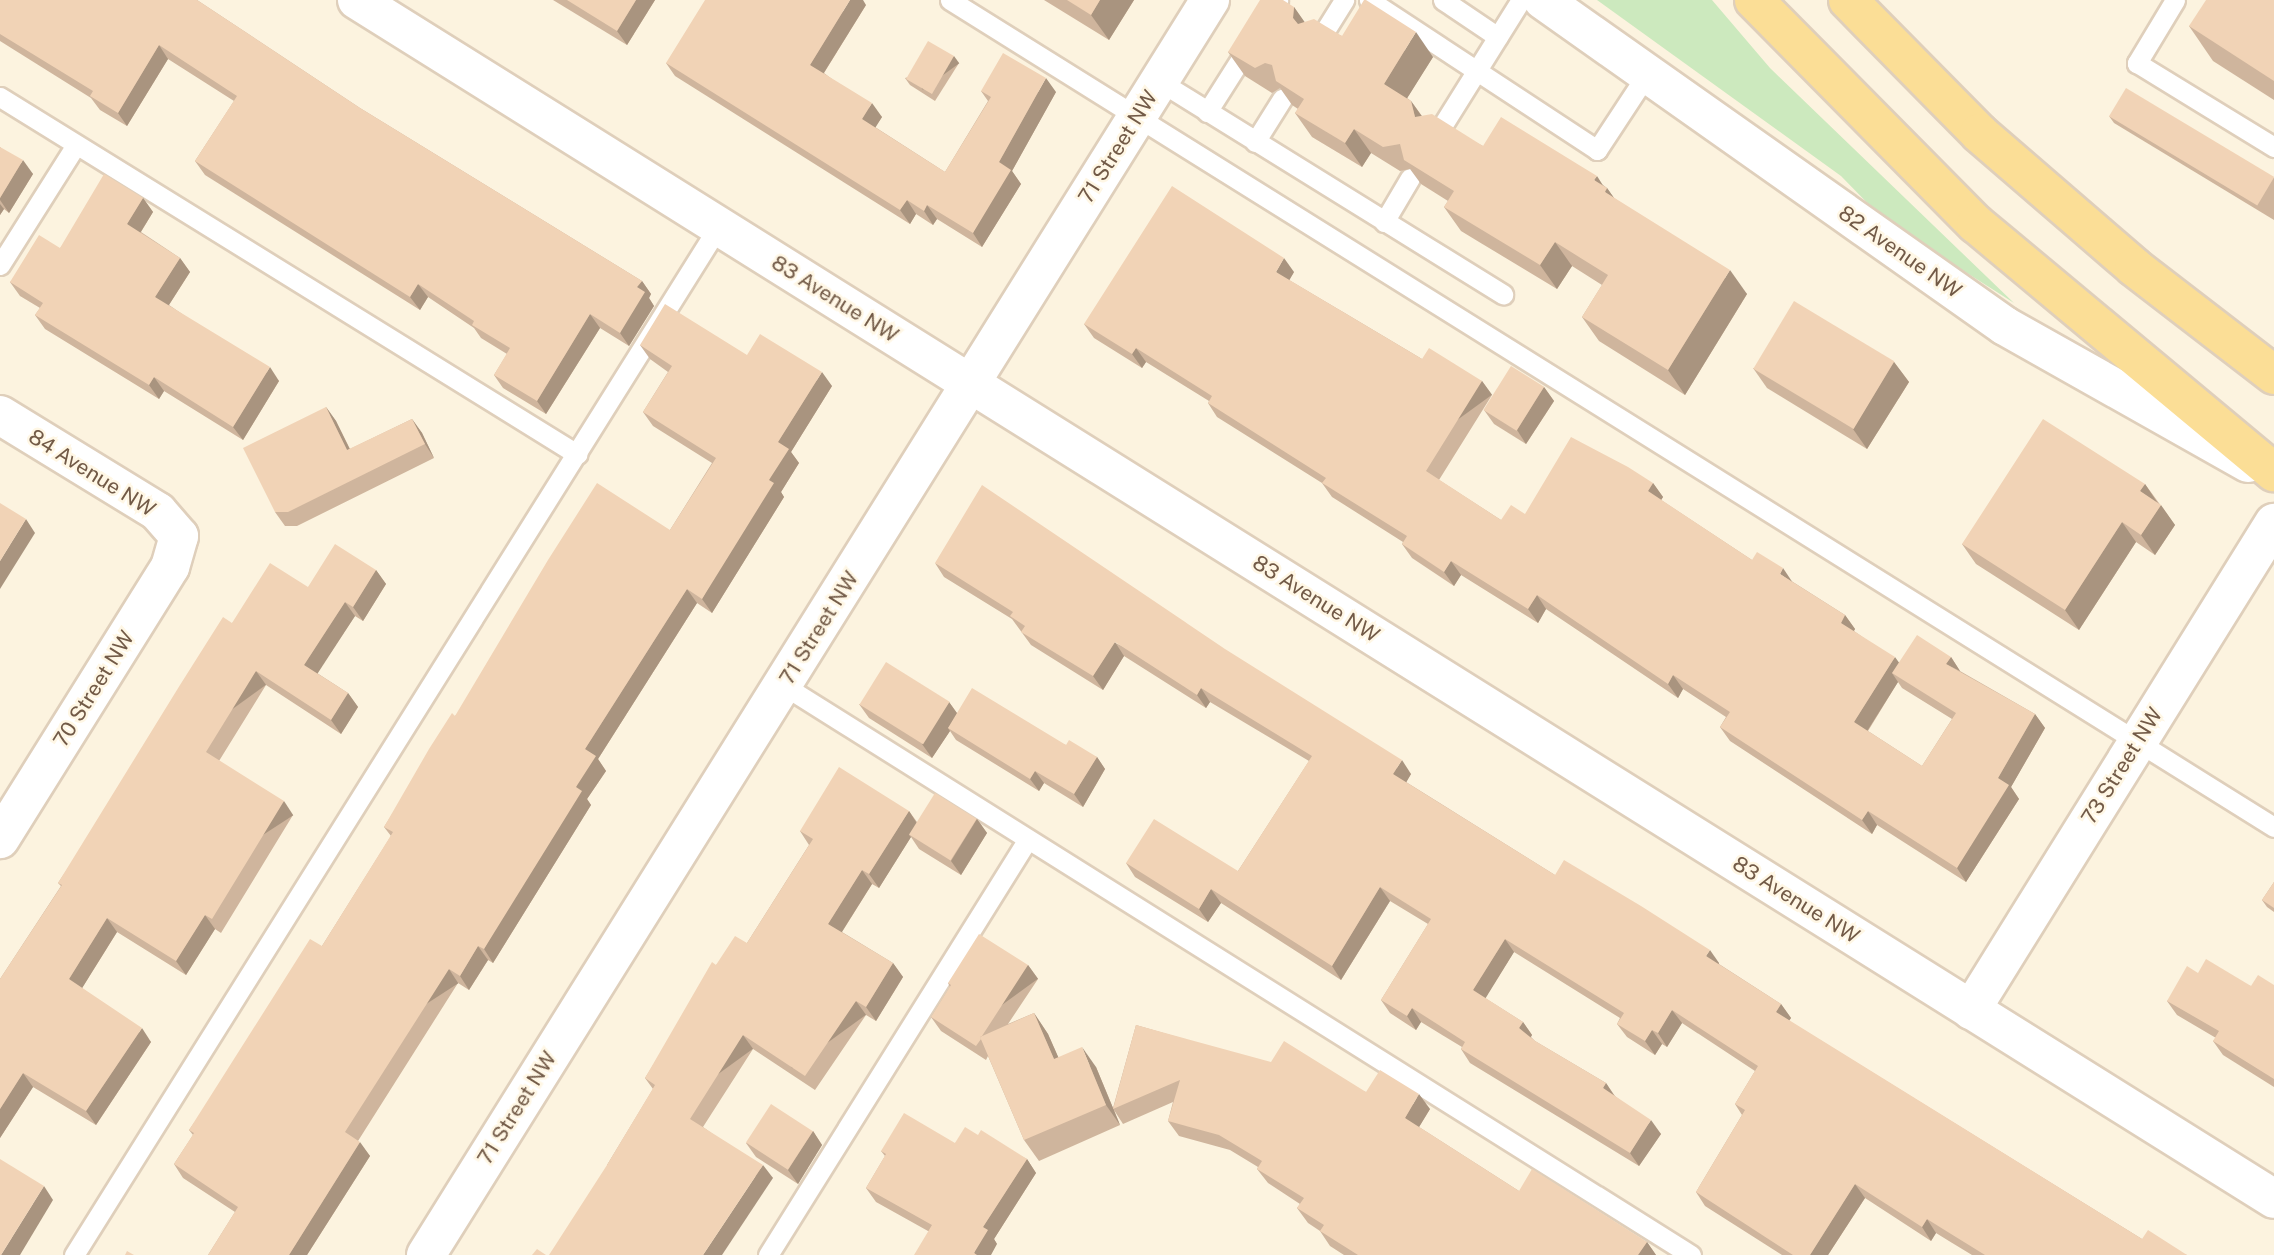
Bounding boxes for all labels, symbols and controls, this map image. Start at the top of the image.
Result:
street label: 71 Street NW [1073,86,1163,208]
street label: 82 Avenue NW [1834,200,1966,304]
street label: 83 Avenue NW [767,250,903,348]
street label: 84 Avenue NW [24,424,160,522]
street label: 83 Avenue NW [1248,550,1384,648]
street label: 71 Street NW [774,567,864,689]
street label: 70 Street NW [48,626,140,752]
street label: 73 Street NW [2076,703,2168,829]
street label: 83 Avenue NW [1728,851,1864,949]
street label: 71 Street NW [472,1047,562,1169]

